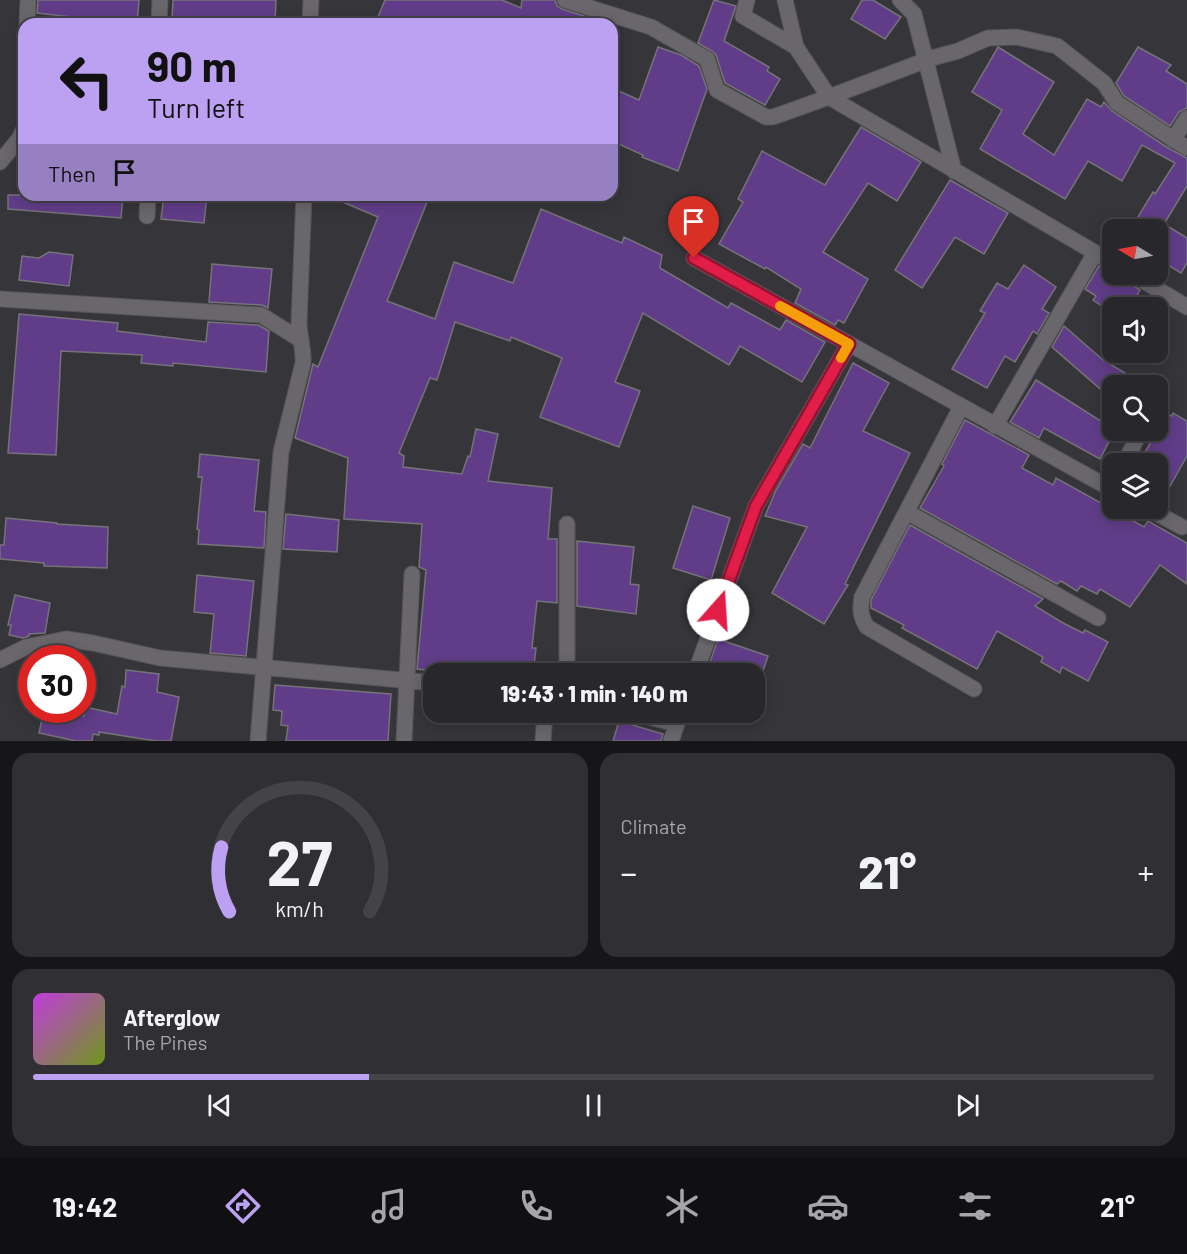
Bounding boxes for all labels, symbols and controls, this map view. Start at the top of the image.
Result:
text: 90 m [147,40,237,90]
icon: left [48,42,126,120]
text: Turn left [147,91,245,123]
icon: arrive [108,156,141,189]
text: Then [48,160,96,186]
pin [668,196,719,258]
icon: arrive [677,205,710,238]
north arrow [1102,219,1168,285]
map controls [1102,219,1168,519]
button: sound [1102,297,1168,363]
button: search [1102,375,1168,441]
button: layers [1102,453,1168,519]
position arrow [686,578,750,642]
speed limit sign: 30 [18,645,96,723]
text: 19:43 · 1 min · 140 m [500,680,688,706]
text: Climate [621,814,687,838]
text: 27 [267,824,333,898]
text: 21° [858,844,916,898]
text: − [621,852,637,892]
text: + [1137,852,1154,892]
text: km/h [275,896,324,921]
text: Afterglow [123,1004,220,1030]
text: The Pines [123,1030,207,1054]
icon: previous [203,1089,236,1122]
icon: pause [577,1089,610,1122]
icon: next [951,1089,984,1122]
icon: directions [222,1185,264,1227]
icon: music [368,1185,410,1227]
icon: phone [515,1185,557,1227]
icon: climate [661,1185,703,1227]
icon: car [807,1185,849,1227]
icon: filters [954,1185,996,1227]
text: 19:42 [52,1190,117,1222]
text: 21° [1100,1190,1135,1222]

